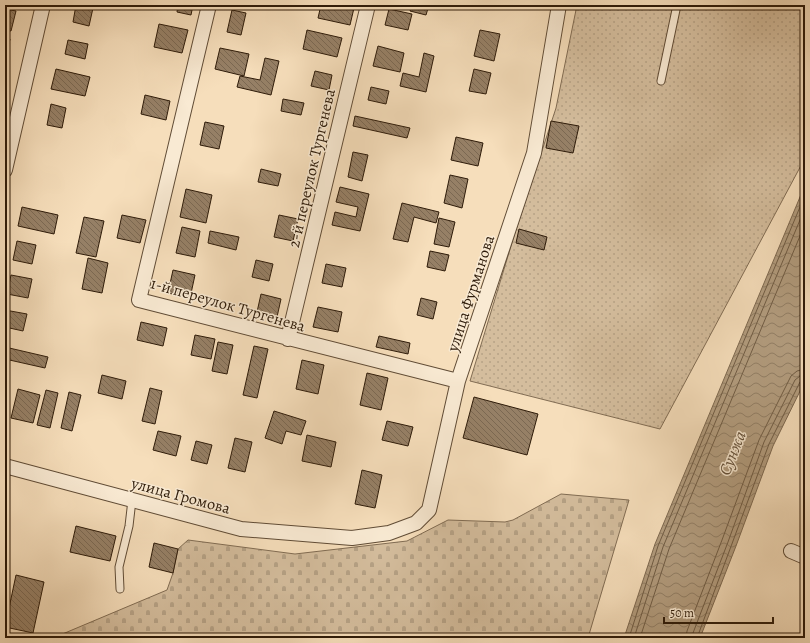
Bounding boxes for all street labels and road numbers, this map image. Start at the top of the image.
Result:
street label: 2-й переулок Тургенева [283,86,341,250]
street label: улица Фурманова [441,232,500,355]
street label: 1-й переулок Тургенева [148,272,308,338]
street label: улица Громова [128,472,233,520]

